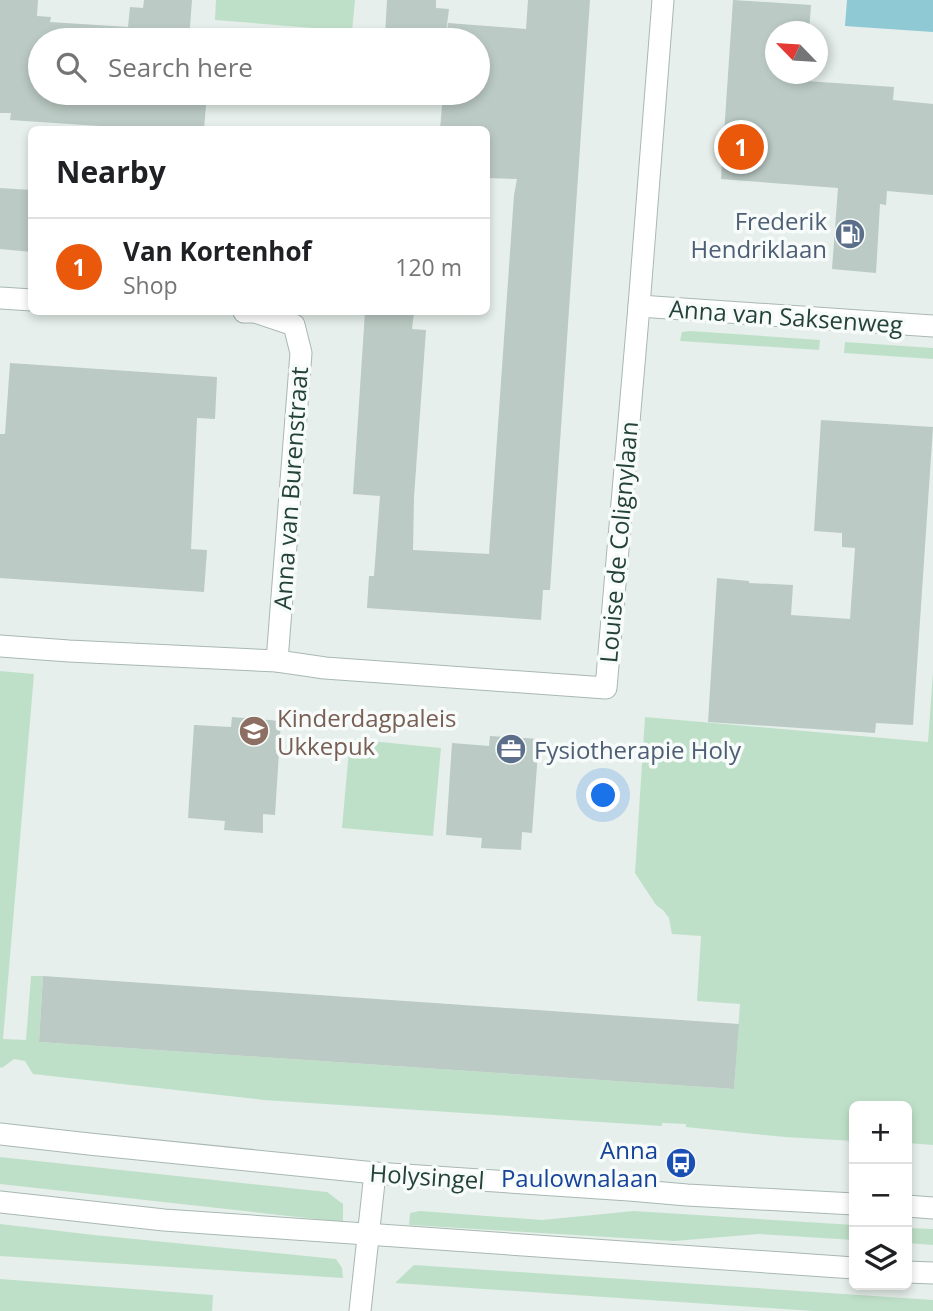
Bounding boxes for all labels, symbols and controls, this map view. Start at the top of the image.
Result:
north arrow [765,21,828,84]
search box [28,28,490,105]
icon: search [52,48,90,86]
text: Search here [108,49,253,85]
pin: 1 [718,121,764,173]
text: Nearby [56,151,166,192]
place label: Frederik Hendriklaan [691,204,827,265]
fuel station icon: Frederik Hendriklaan [833,217,867,251]
text: Van Kortenhof [123,233,312,269]
text: 1 [72,251,86,283]
text: 120 m [395,251,462,283]
text: Shop [123,269,178,301]
street label: Anna van Saksenweg [668,291,904,341]
street label: Anna van Burenstraat [265,365,315,611]
street label: Louise de Colignylaan [591,420,645,664]
place label: Kinderdagpaleis Ukkepuk [277,701,457,762]
school or university icon: Kinderdagpaleis Ukkepuk [237,714,271,748]
office icon: Fysiotherapie Holy [494,732,528,766]
place label: Fysiotherapie Holy [534,733,742,766]
your location [586,778,620,812]
map controls [849,1101,912,1290]
button: + [849,1101,912,1164]
place label: Anna Paulownalaan [501,1133,658,1194]
bus stop icon: Anna Paulownalaan [664,1146,698,1180]
street label: Holysingel [368,1156,486,1196]
button: − [849,1164,912,1227]
button: layers [849,1227,912,1290]

